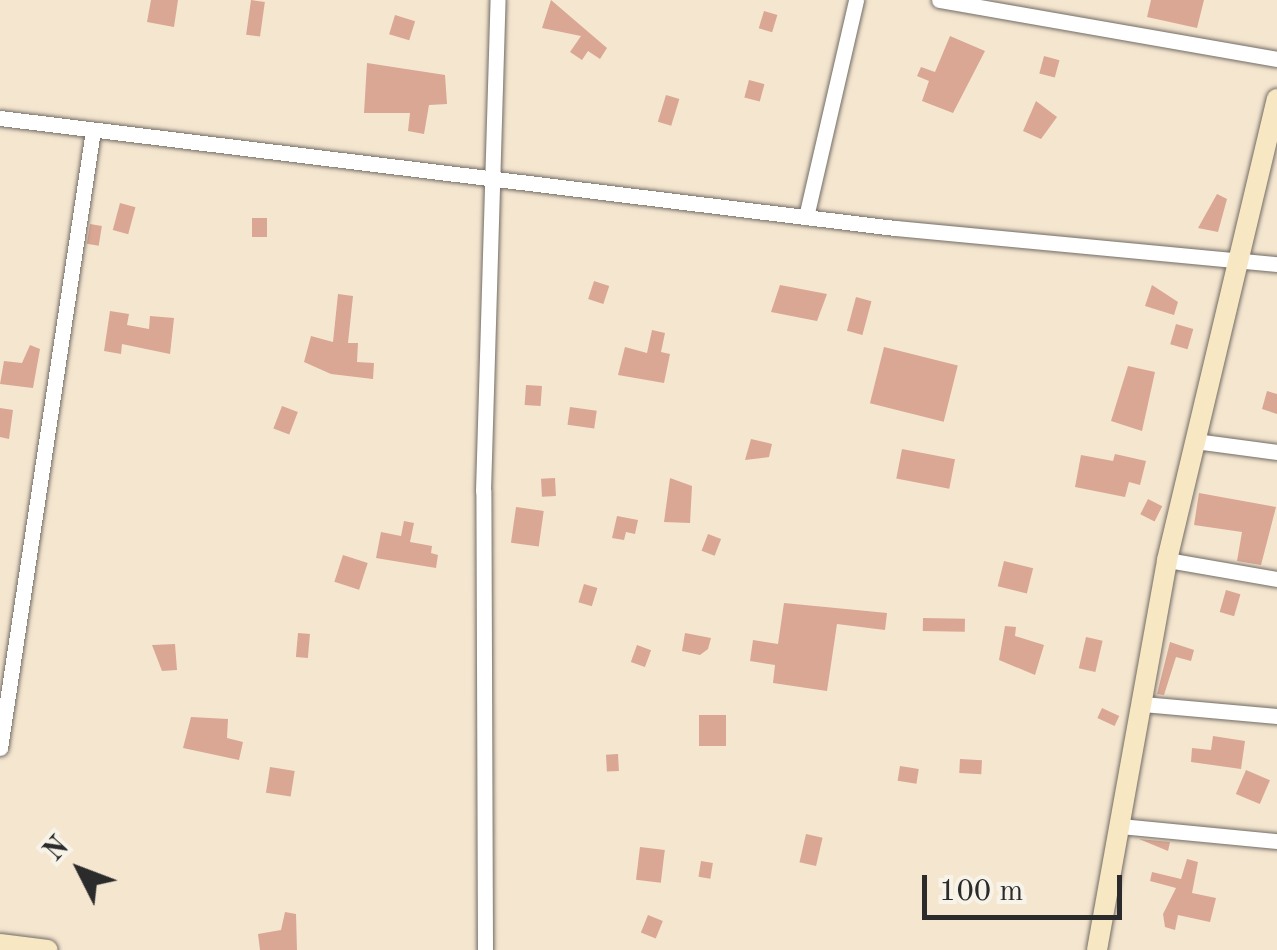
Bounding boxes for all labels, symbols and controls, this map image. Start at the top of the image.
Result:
north arrow [30,820,130,920]
text: N [40,833,75,867]
scale bar [927,855,1127,917]
text: 100 m [939,877,1023,907]

